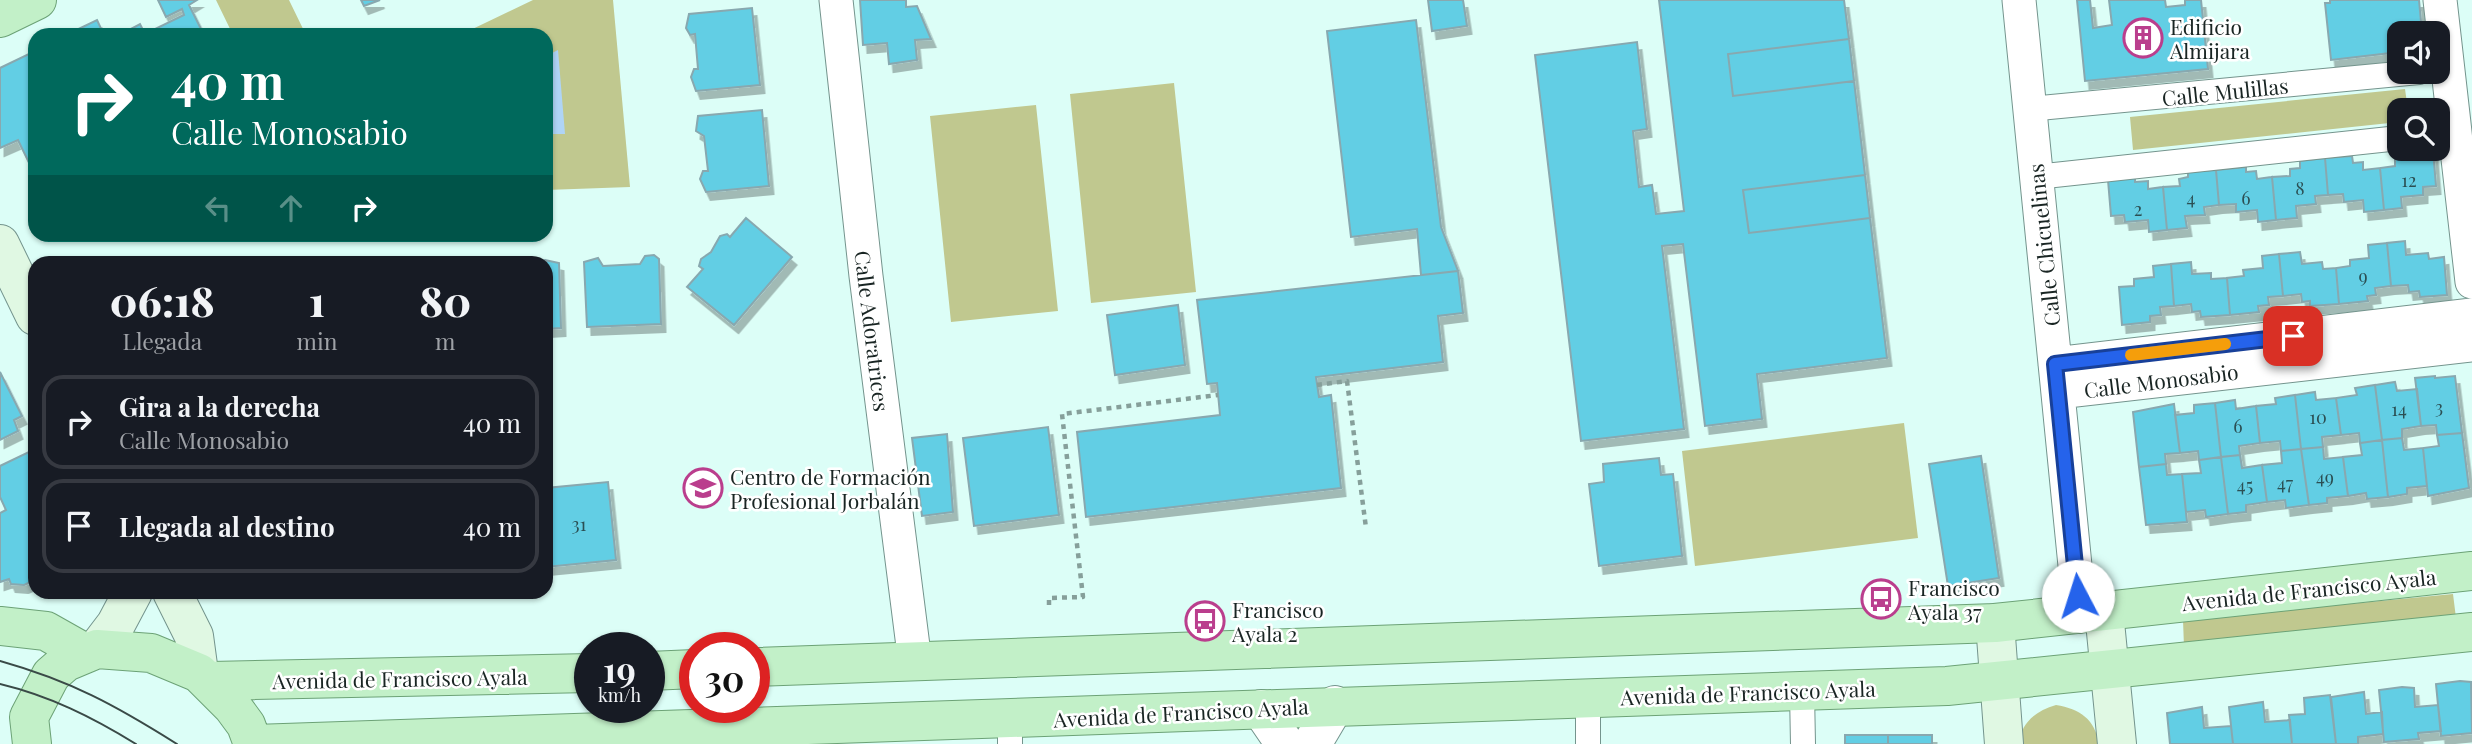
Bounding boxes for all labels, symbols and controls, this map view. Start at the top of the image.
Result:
place label: Edificio Almijara [2169,12,2250,64]
building icon: Edificio Almijara [2122,17,2164,59]
map controls [2387,21,2450,161]
button: sound [2387,21,2450,84]
text: 40 m [171,47,284,112]
icon: right [56,56,147,147]
street label: Calle Mulillas [2160,70,2290,112]
button: search [2387,98,2450,161]
text: Calle Monosabio [171,110,408,153]
street label: Calle Chicuelinas [2021,162,2065,328]
house number: 12 [2401,168,2417,192]
house number: 8 [2295,176,2305,200]
house number: 4 [2187,186,2196,210]
house number: 6 [2241,186,2251,210]
icon: left [199,189,237,227]
icon: ahead [272,189,310,227]
icon: right [345,189,383,227]
house number: 2 [2134,197,2142,221]
street label: Calle Adoratrices [849,249,897,413]
house number: 9 [2358,264,2368,288]
text: 06:18 [110,272,215,328]
text: 1 [309,272,325,328]
text: 80 [419,272,471,328]
pin [2263,306,2323,366]
icon: arrive [2274,317,2312,355]
text: Llegada [122,325,202,356]
text: min [297,325,337,356]
text: m [435,325,455,356]
street label: Calle Monosabio [2082,357,2240,403]
text: Gira a la derecha [119,389,320,424]
house number: 3 [2435,395,2443,419]
house number: 14 [2391,397,2407,421]
icon: right [60,403,98,441]
text: 40 m [463,405,521,440]
house number: 10 [2309,405,2327,429]
house number: 6 [2233,414,2243,438]
text: Calle Monosabio [119,424,289,455]
place label: Centro de Formación Profesional Jorbalán [730,462,931,514]
house number: 49 [2316,465,2334,489]
school or university icon: Centro de Formación Profesional Jorbalán [682,467,724,509]
house number: 47 [2277,471,2294,495]
house number: 45 [2237,473,2253,497]
icon: arrive [60,507,98,545]
text: Llegada al destino [119,509,335,544]
text: 40 m [463,509,521,544]
house number: 31 [572,512,587,536]
position arrow [2041,559,2115,633]
street label: Avenida de Francisco Ayala [2180,562,2438,616]
place label: Francisco Ayala 37 [1907,573,2000,625]
bus stop icon: Francisco Ayala 37 [1860,578,1902,620]
place label: Francisco Ayala 2 [1231,595,1324,647]
bus stop icon: Francisco Ayala 2 [1184,600,1226,642]
speed limit sign: 30 [679,632,770,723]
text: 19 [603,645,636,692]
street label: Avenida de Francisco Ayala [271,662,528,694]
street label: Avenida de Francisco Ayala [1619,674,1877,710]
text: km/h [598,683,641,707]
street label: Avenida de Francisco Ayala [1052,691,1310,733]

